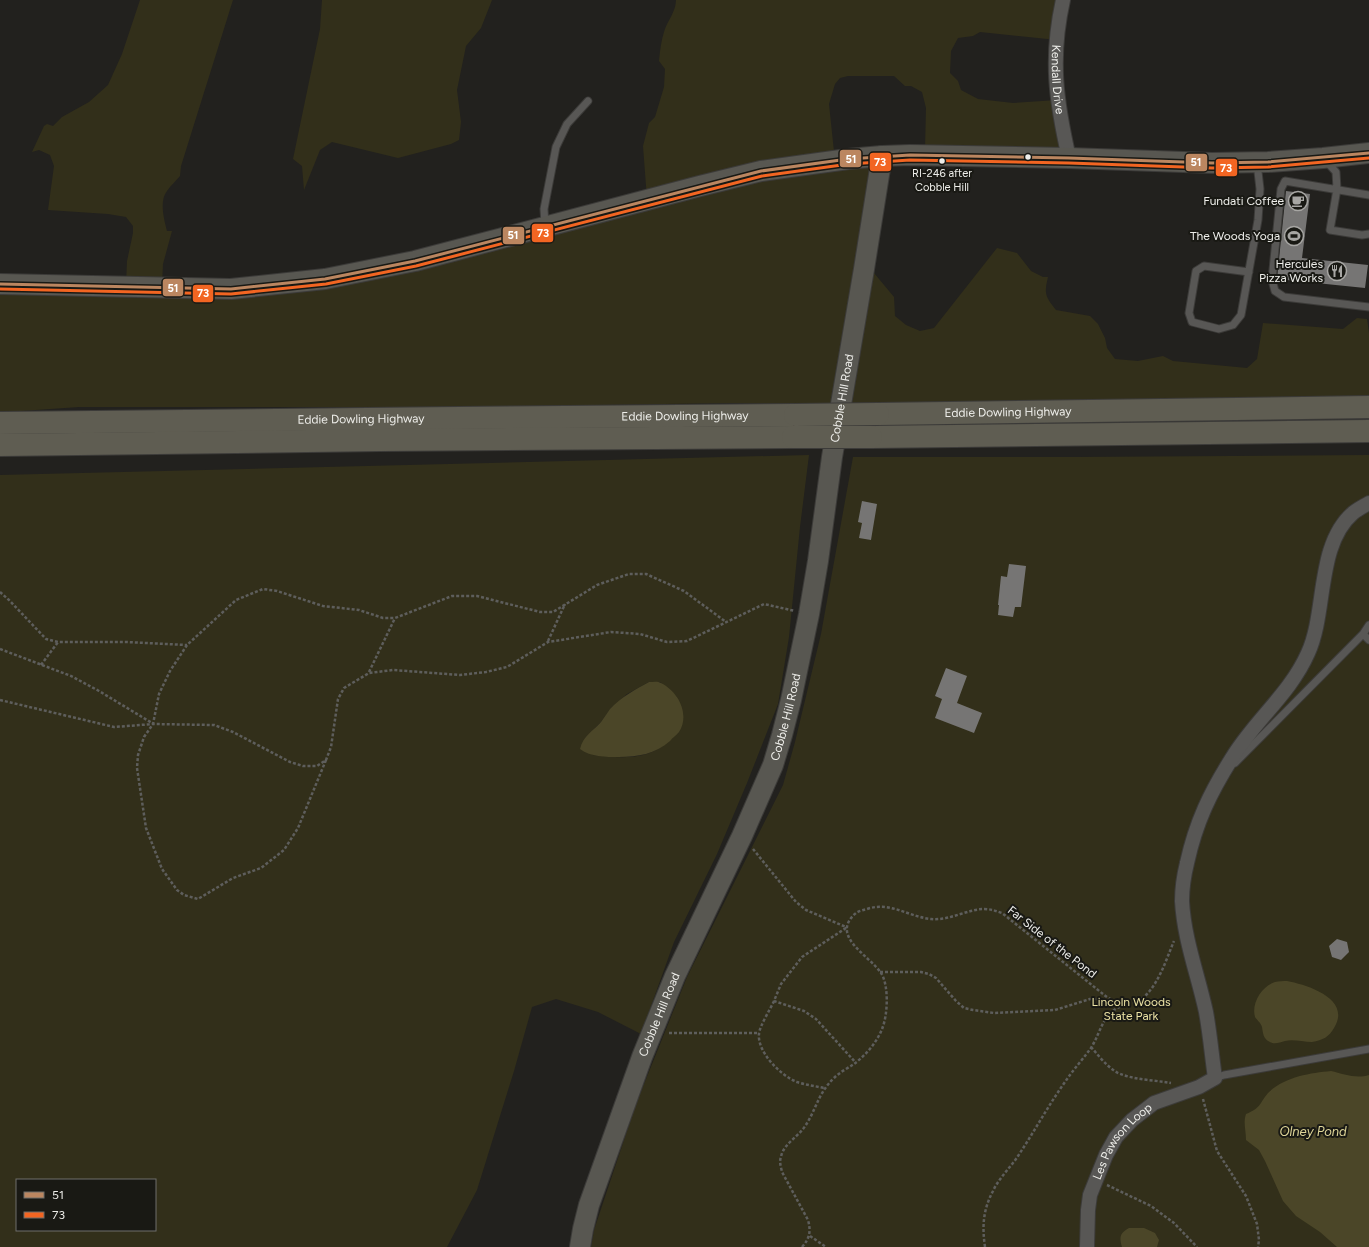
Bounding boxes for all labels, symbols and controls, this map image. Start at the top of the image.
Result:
street label: Kendall Drive [1049,44,1067,116]
line badge: 51 [839,149,862,168]
line badge: 73 [869,152,892,172]
unlabelled marker [1023,152,1033,162]
text: 51 [845,153,857,166]
line badge: 51 [1185,153,1208,172]
text: 73 [874,156,886,169]
marker: RI-246 after Cobble Hill [937,156,947,166]
text: 51 [1190,156,1202,169]
line badge: 73 [1215,158,1238,177]
text: 73 [1220,162,1232,175]
place label: RI-246 after Cobble Hill [912,167,972,194]
cafe icon: Fundati Coffee [1287,190,1309,212]
place label: Fundati Coffee [1203,194,1284,208]
line badge: 73 [531,223,554,243]
sports icon: The Woods Yoga [1283,225,1305,247]
line badge: 51 [502,226,525,245]
text: 73 [537,227,549,240]
text: 51 [507,229,519,242]
place label: The Woods Yoga [1190,229,1280,243]
place label: Hercules Pizza Works [1259,257,1323,285]
restaurant icon: Hercules Pizza Works [1326,260,1348,282]
line badge: 51 [162,278,184,297]
text: 51 [167,282,179,295]
line badge: 73 [192,284,214,303]
text: 73 [197,287,209,300]
street label: Cobble Hill Road [828,353,856,444]
street label: Eddie Dowling Highway [944,404,1072,420]
street label: Eddie Dowling Highway [621,408,749,424]
street label: Eddie Dowling Highway [297,411,425,427]
street label: Cobble Hill Road [768,672,803,762]
street label: Far Side of the Pond [1005,903,1099,981]
street label: Cobble Hill Road [636,970,683,1059]
park label: Lincoln Woods State Park [1091,995,1171,1023]
street label: Les Pawson Loop [1090,1100,1155,1182]
water label: Olney Pond [1279,1124,1347,1139]
legend [16,1179,156,1231]
text: 51 [52,1188,64,1202]
text: 73 [52,1208,65,1222]

